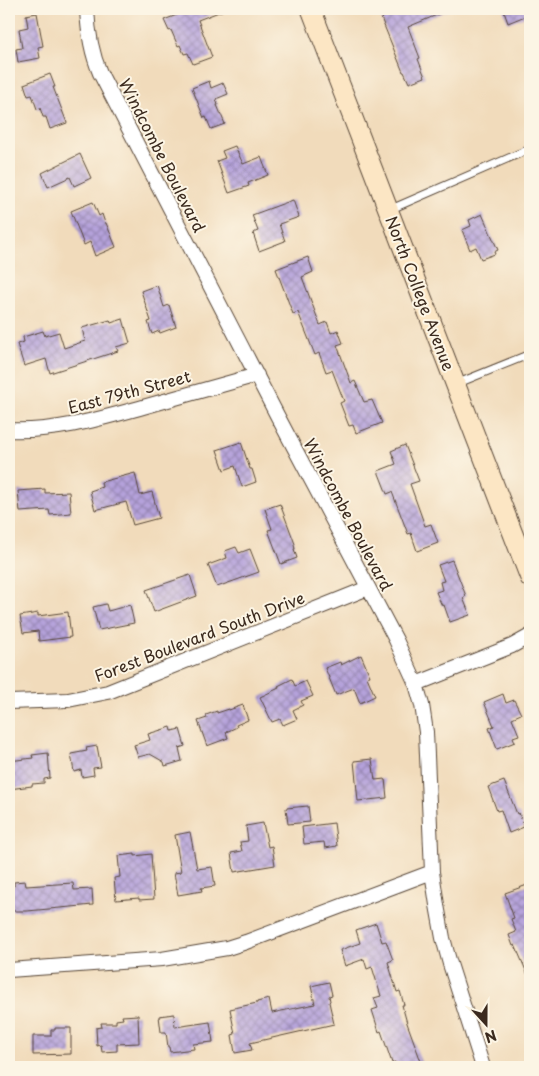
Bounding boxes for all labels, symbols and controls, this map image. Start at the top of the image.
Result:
street label: Windcombe Boulevard [114,74,212,236]
street label: North College Avenue [380,212,462,374]
street label: East 79th Street [65,363,193,419]
street label: Windcombe Boulevard [299,433,399,595]
street label: Forest Boulevard South Drive [90,585,308,687]
north arrow [462,998,512,1048]
text: N [482,1025,500,1048]

